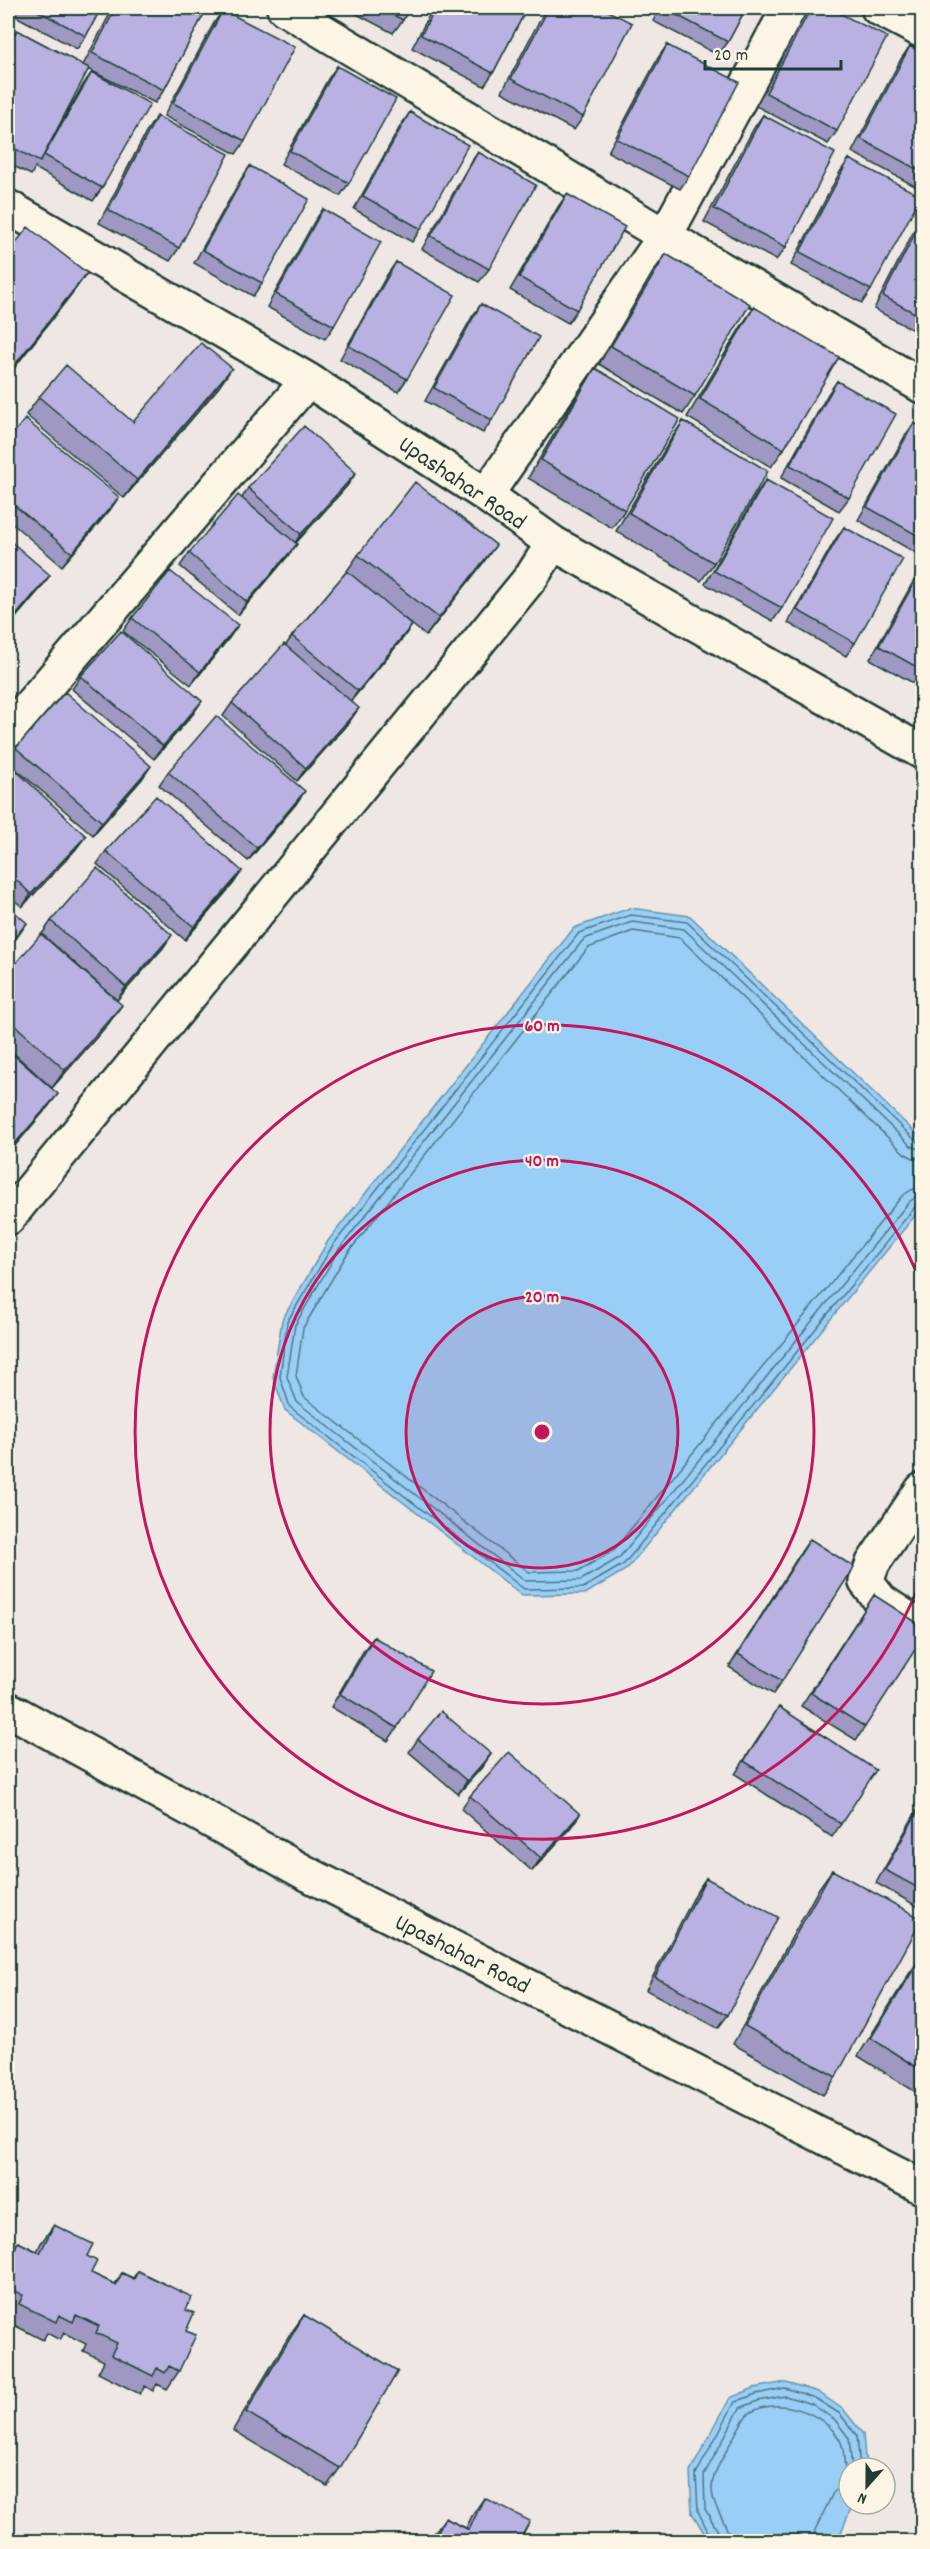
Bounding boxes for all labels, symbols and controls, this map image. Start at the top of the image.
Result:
scale bar [705,33,842,71]
text: 20 m [714,44,748,69]
street label: Upashahar Road [391,429,532,540]
text: 60 m [524,1015,560,1040]
text: 40 m [525,1150,559,1175]
text: 20 m [525,1286,559,1311]
centre of rings [532,1422,552,1442]
street label: Upashahar Road [388,1907,535,2004]
north arrow [837,2456,897,2516]
text: N [855,2485,870,2510]

